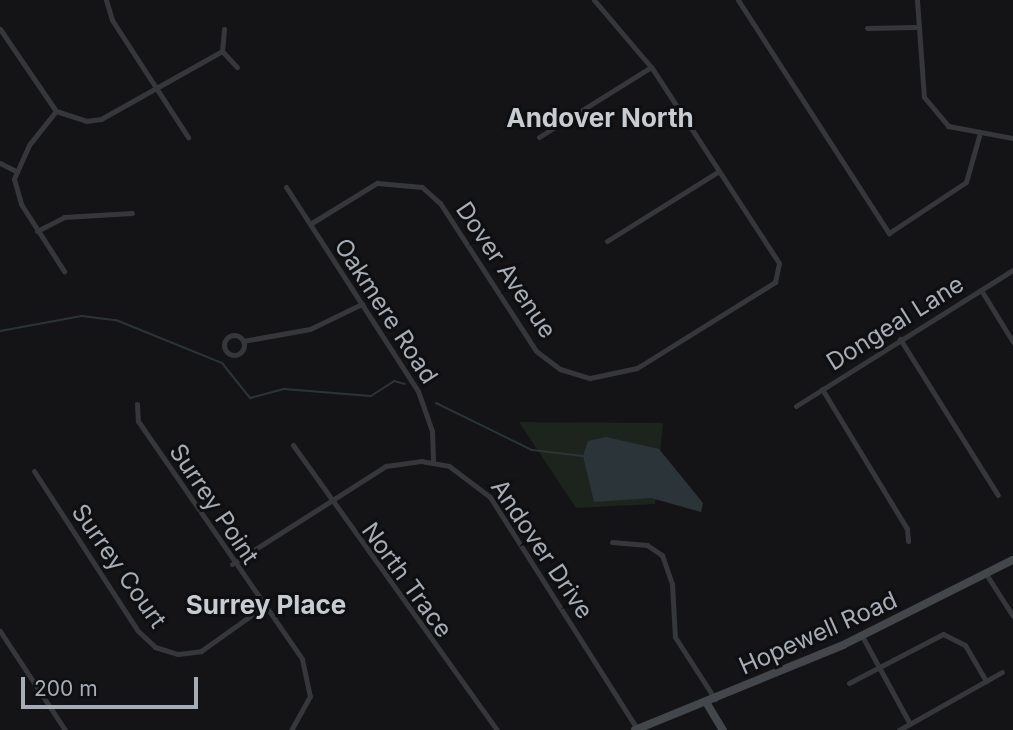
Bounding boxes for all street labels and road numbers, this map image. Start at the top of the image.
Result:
street label: Dover Avenue [450,196,562,344]
street label: Oakmere Road [328,233,444,389]
street label: Dongeal Lane [821,269,969,377]
street label: Surrey Point [163,438,265,570]
street label: Andover Drive [485,474,599,624]
street label: Surrey Court [66,498,172,634]
street label: North Trace [356,517,458,643]
street label: Hopewell Road [735,585,901,681]

